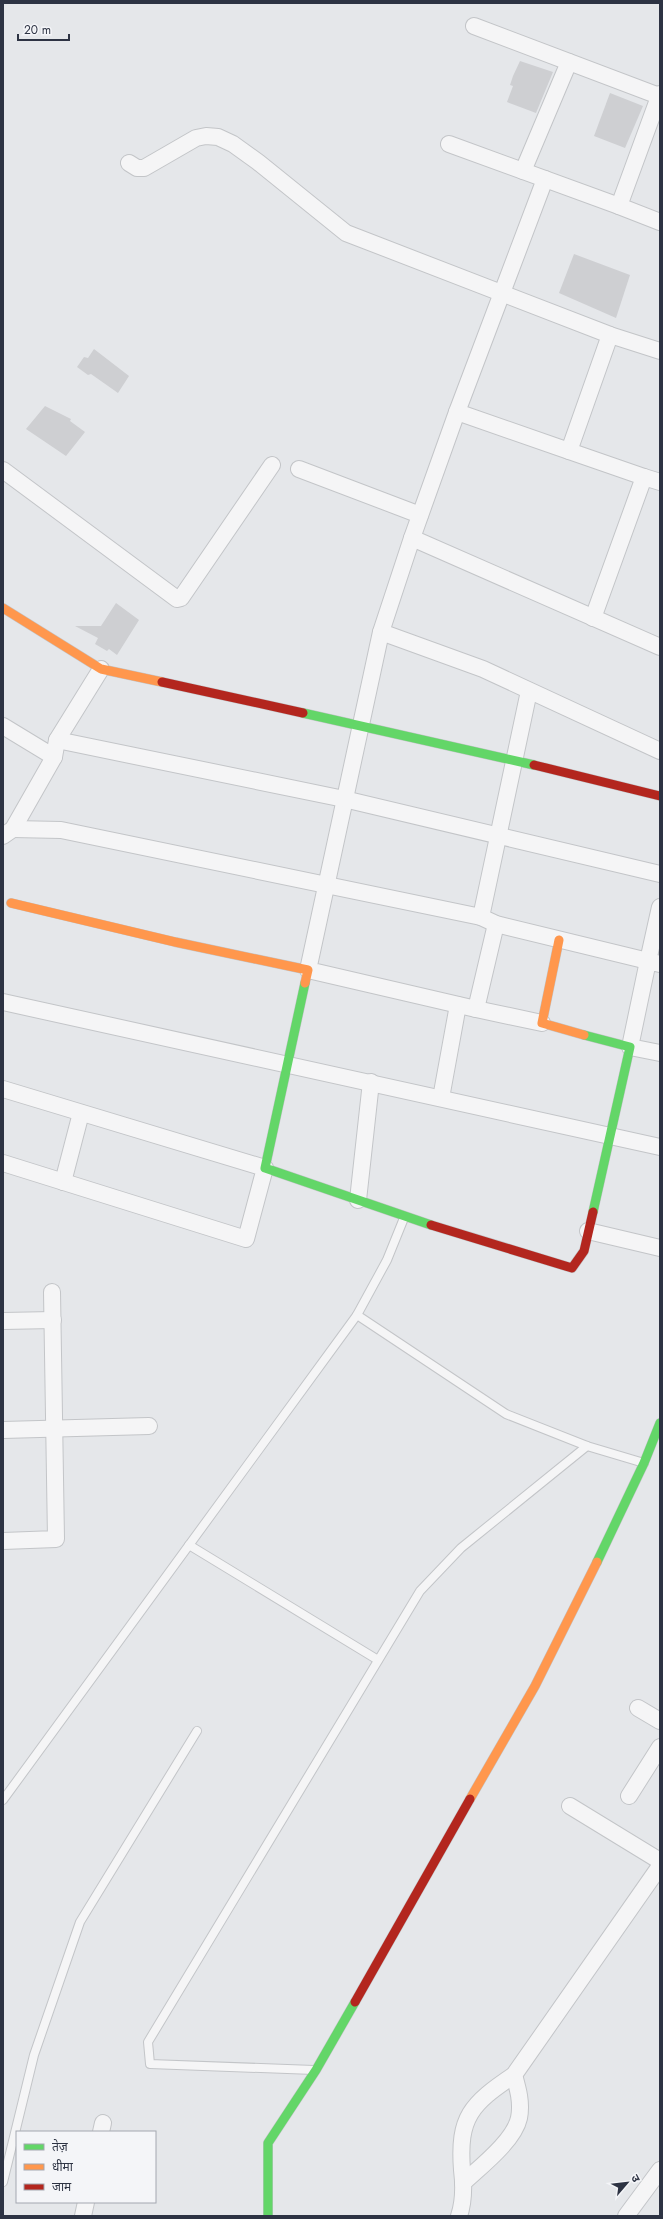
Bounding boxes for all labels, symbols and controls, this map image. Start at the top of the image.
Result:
scale bar [18,16,69,42]
text: 20 m [24,21,51,39]
legend [16,2131,156,2203]
text: तेज़ [52,2138,69,2156]
text: धीमा [52,2158,74,2176]
north arrow [607,2163,647,2203]
text: उ [627,2172,645,2185]
text: जाम [52,2178,72,2196]

